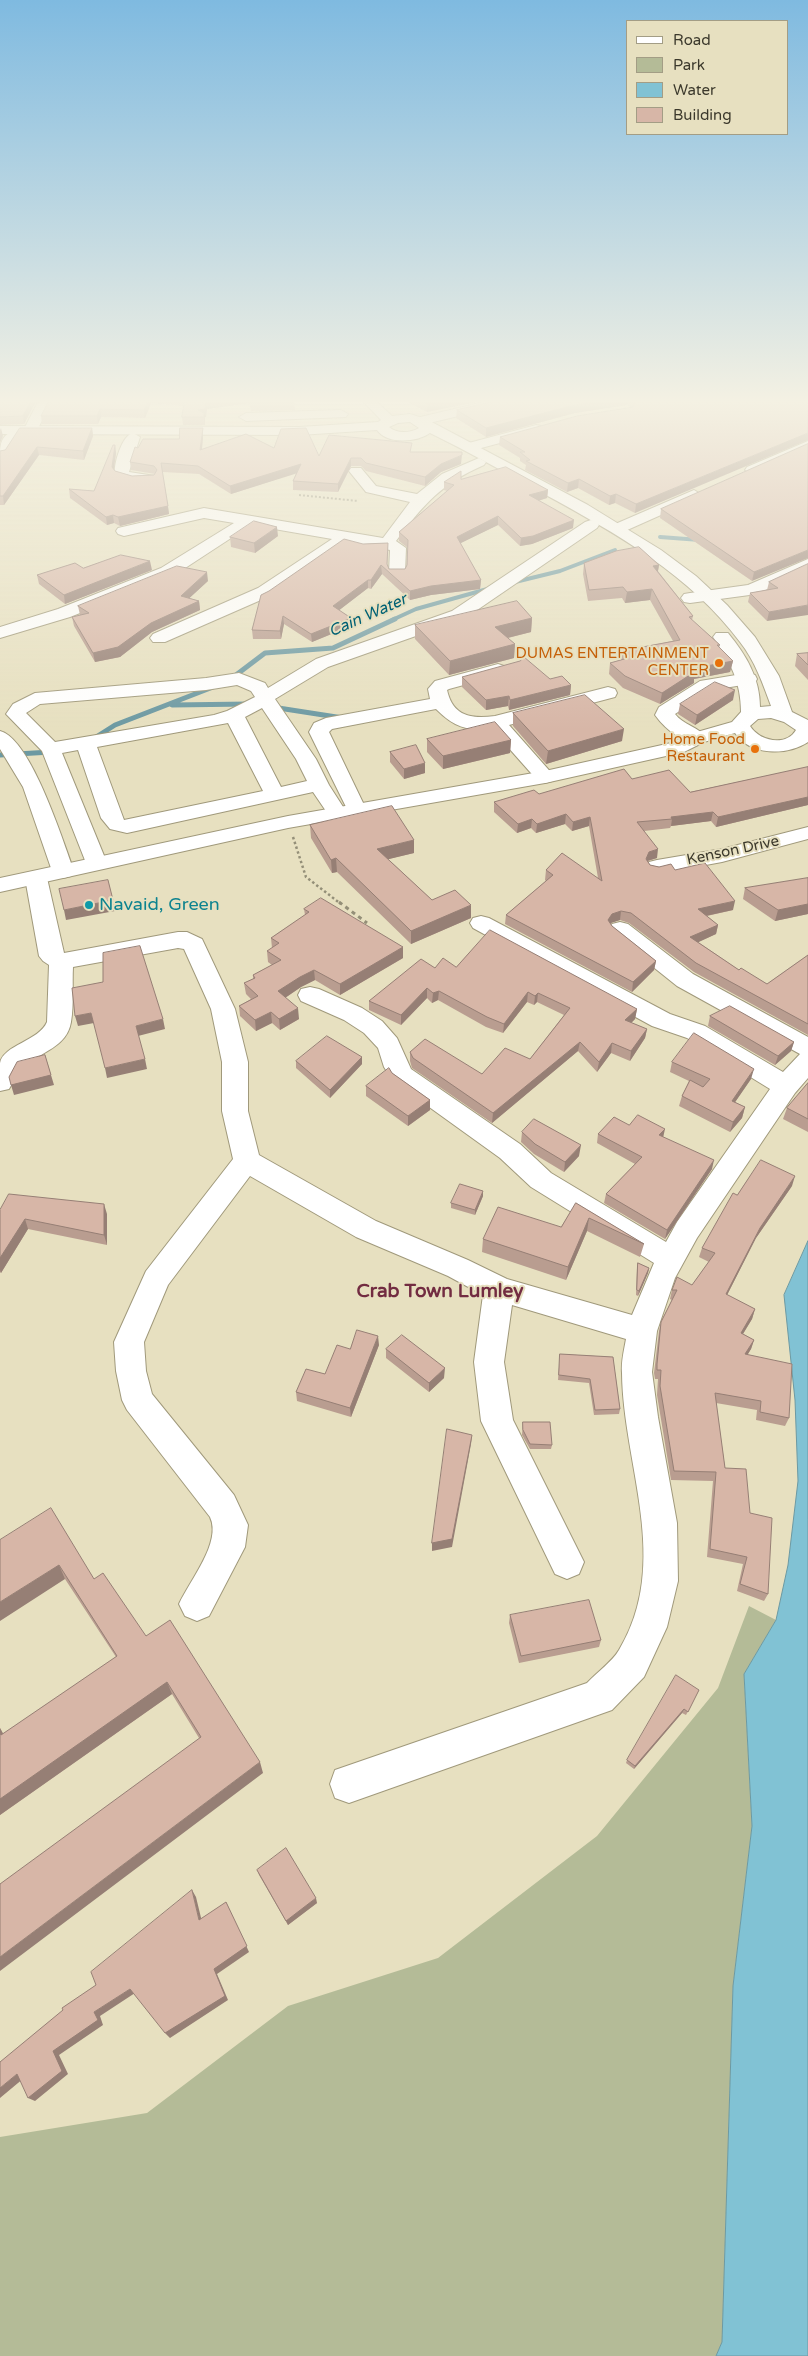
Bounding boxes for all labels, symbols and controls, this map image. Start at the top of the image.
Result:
legend [626,20,788,135]
text: Road [673,31,711,49]
text: Park [673,56,705,74]
text: Water [673,81,716,99]
text: Building [673,106,732,124]
water label: Cain Water [326,590,410,642]
place label: DUMAS ENTERTAINMENT CENTER [516,645,709,680]
marker: DUMAS ENTERTAINMENT CENTER [713,657,725,669]
place label: Home Food Restaurant [662,731,745,766]
marker: Home Food Restaurant [749,743,761,755]
street label: Kenson Drive [685,832,781,870]
place label: Navaid, Green [99,894,220,916]
marker: Navaid, Green [83,899,95,911]
district label: Crab Town Lumley [357,1281,523,1303]

